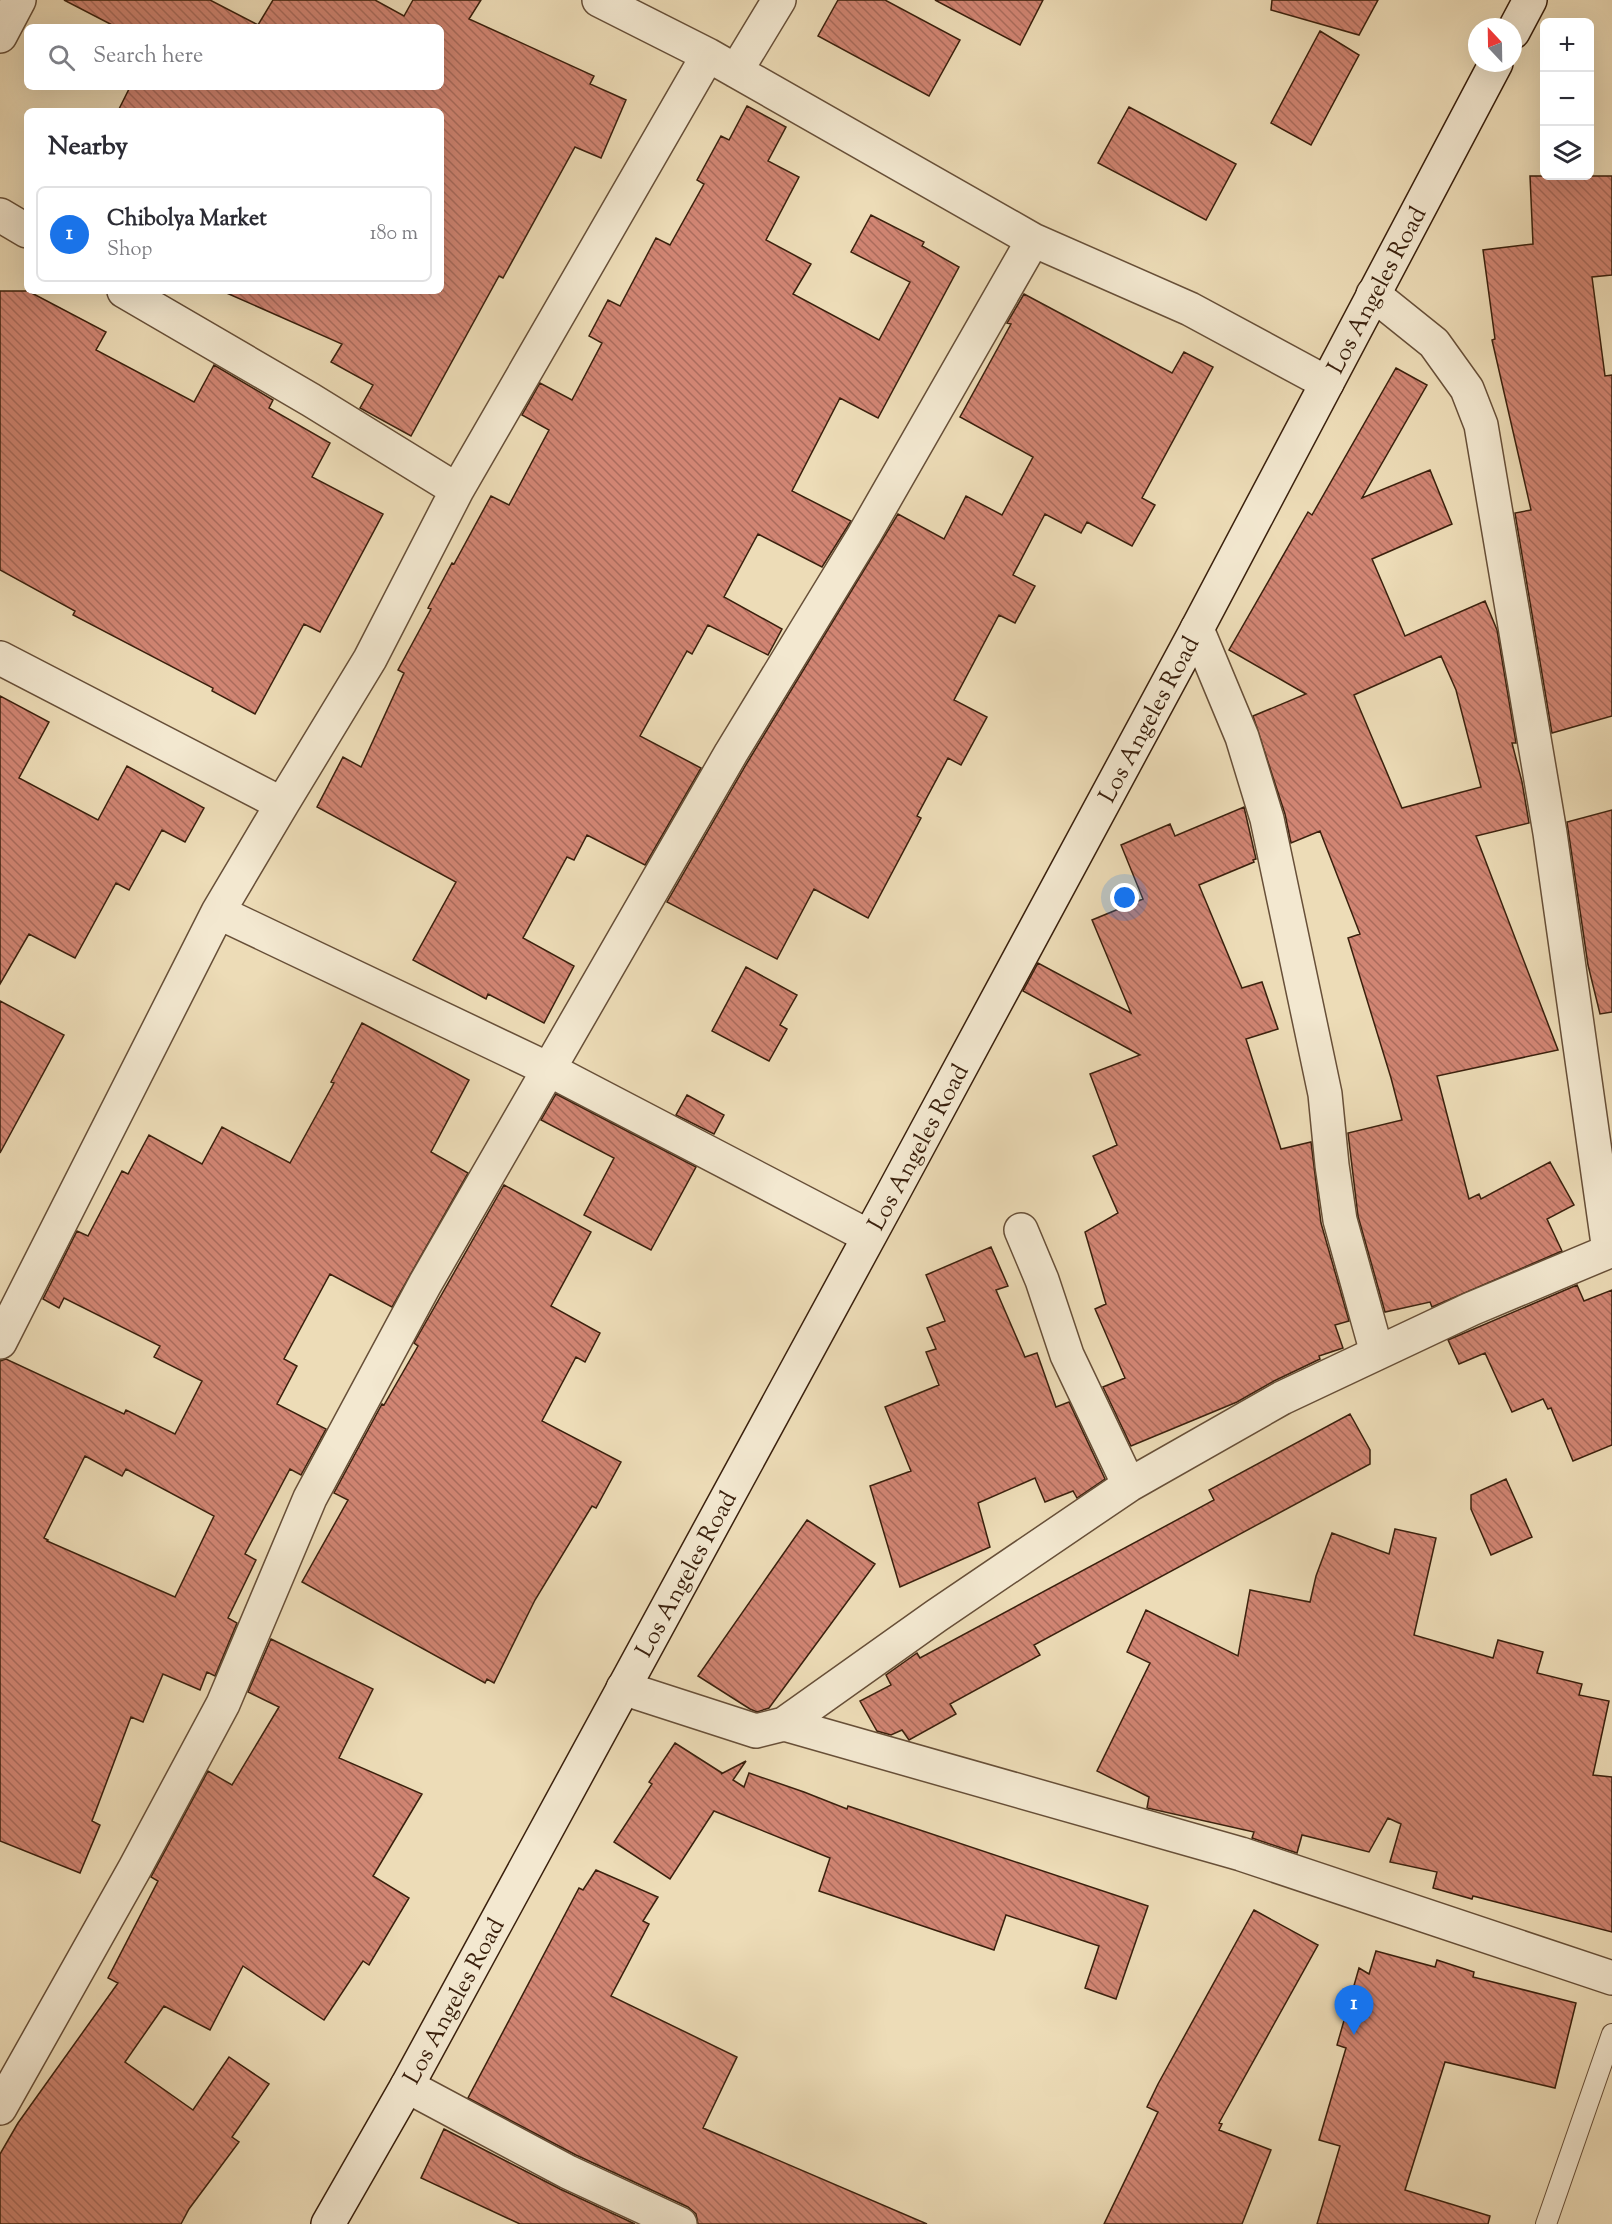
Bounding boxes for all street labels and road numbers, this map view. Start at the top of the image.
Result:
street label: Los Angeles Road [1320,201,1436,380]
street label: Los Angeles Road [1091,630,1209,809]
street label: Los Angeles Road [861,1058,978,1237]
street label: Los Angeles Road [628,1485,747,1664]
street label: Los Angeles Road [396,1912,514,2091]

